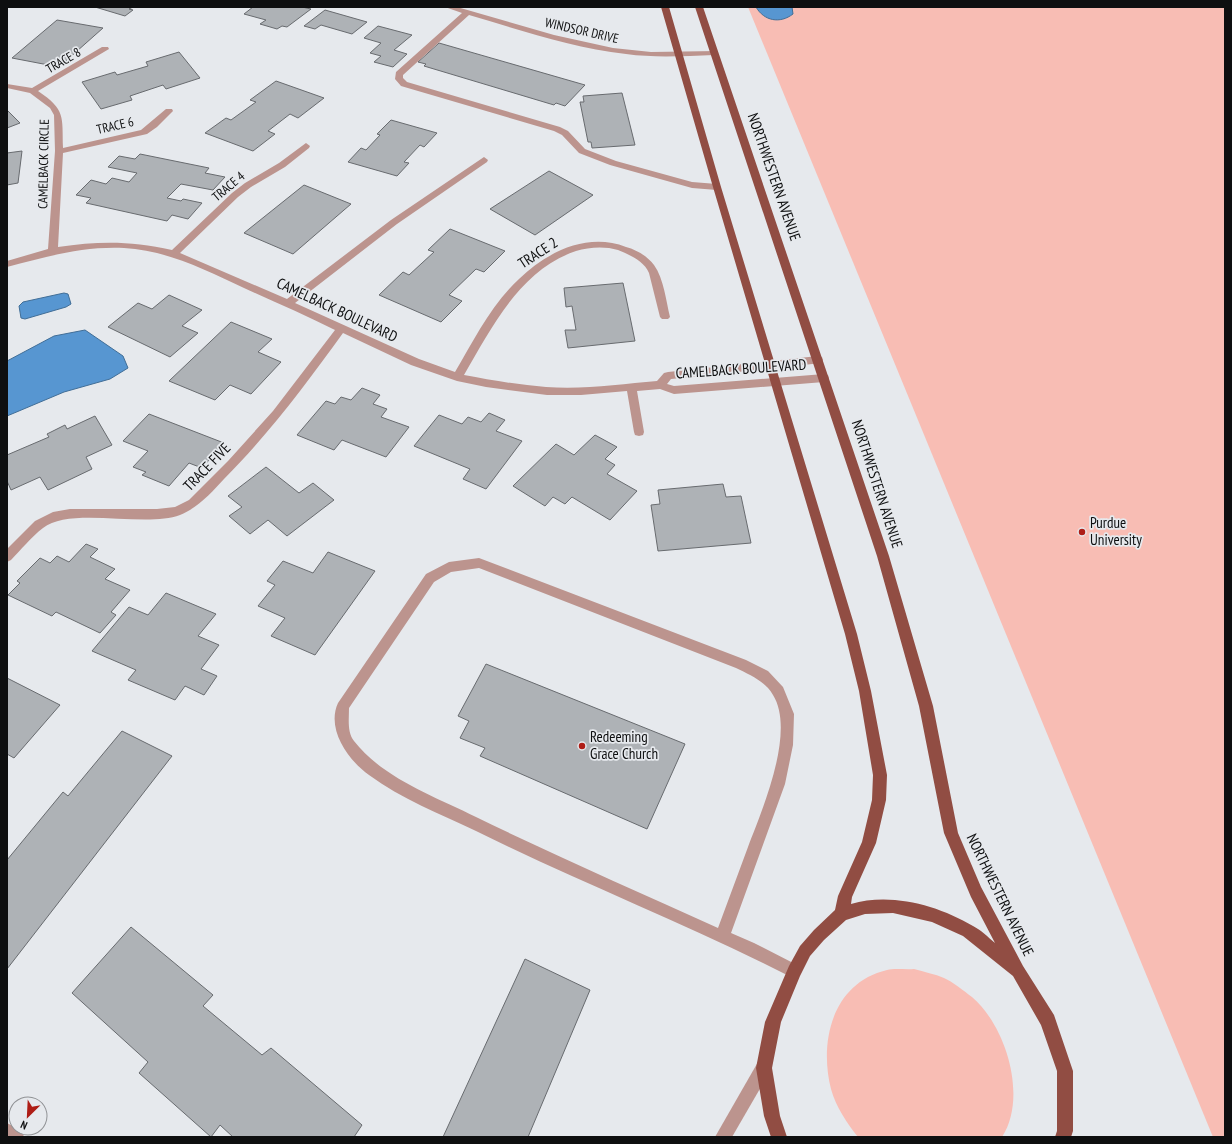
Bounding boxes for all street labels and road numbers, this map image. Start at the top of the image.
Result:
street label: WINDSOR DRIVE [543,14,620,47]
street label: TRACE 8 [43,44,84,77]
street label: NORTHWESTERN AVENUE [744,110,805,243]
street label: TRACE 6 [95,113,136,138]
street label: CAMELBACK CIRCLE [34,119,53,209]
street label: TRACE 4 [208,168,248,205]
street label: TRACE 2 [514,233,561,272]
street label: CAMELBACK BOULEVARD [274,273,401,346]
street label: CAMELBACK BOULEVARD [675,354,807,383]
street label: NORTHWESTERN AVENUE [848,417,907,550]
street label: TRACE FIVE [179,439,234,495]
street label: NORTHWESTERN AVENUE [963,830,1038,959]

